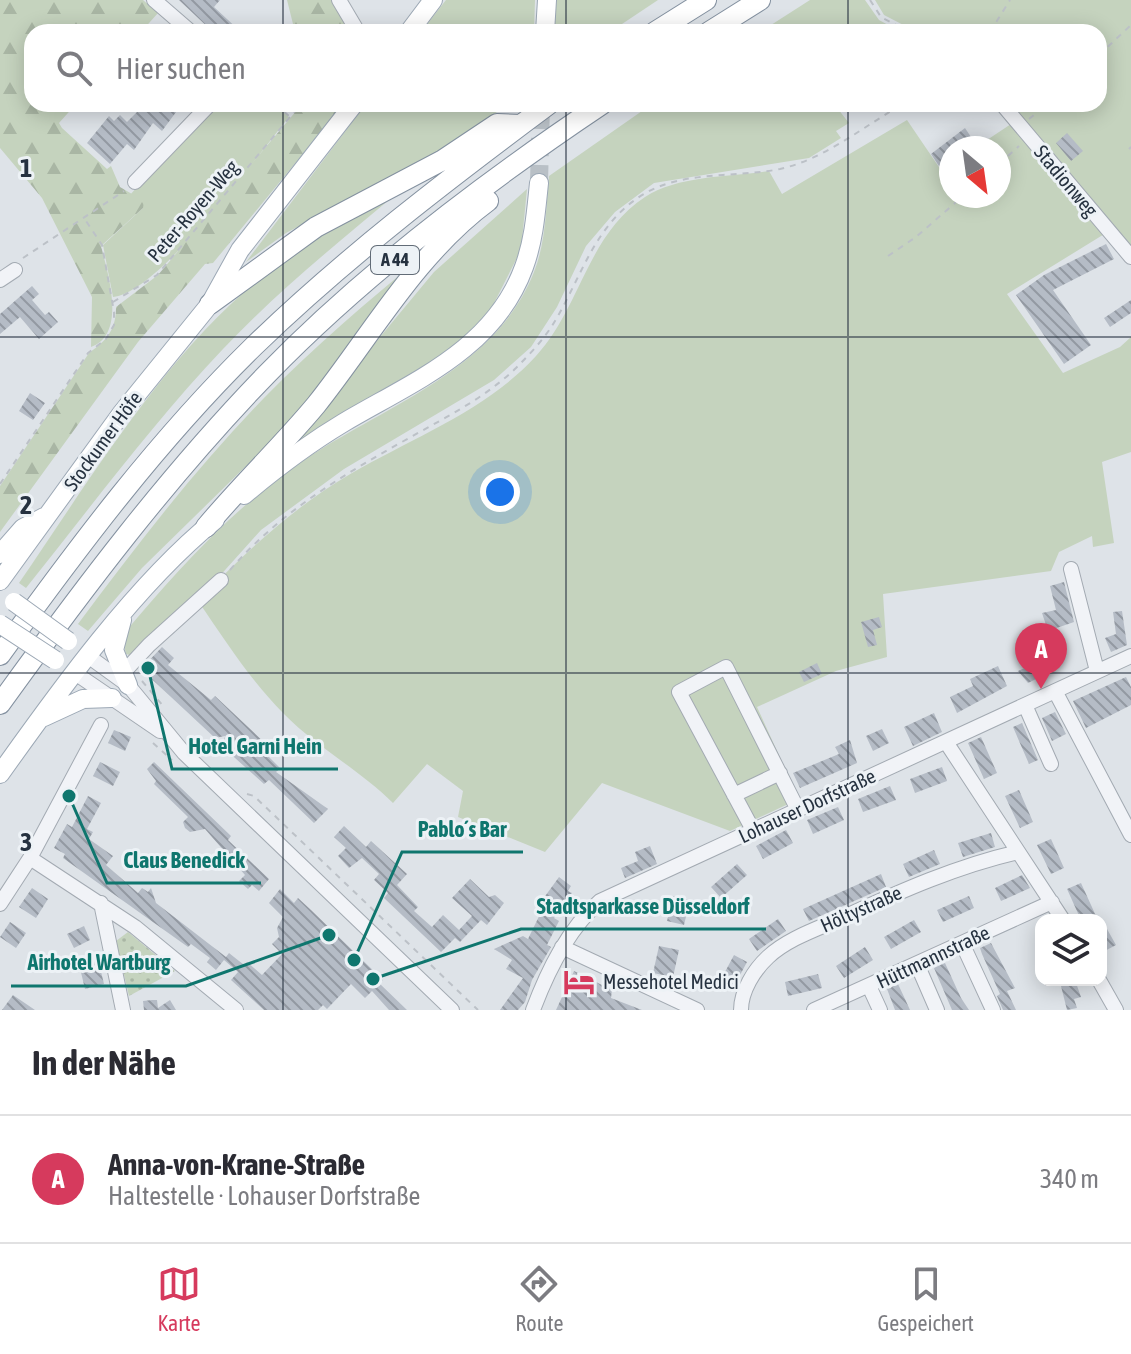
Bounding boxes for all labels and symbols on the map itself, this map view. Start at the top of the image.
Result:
north arrow [939,136,1011,208]
street label: Stadionweg [1030,140,1103,221]
text: 1 [20,153,32,183]
street label: Peter-Royen-Weg [142,155,243,266]
road number: A 44 [371,246,419,274]
street label: Stockumer Höfe [59,387,146,495]
your location [480,472,520,512]
text: 2 [20,490,32,520]
pin: A [1015,623,1067,689]
callout: Hotel Garni Hein [172,723,338,769]
text: Hotel Garni Hein [188,733,322,759]
street label: Lohauser Dorfstraße [735,764,879,847]
callout: Pablo´s Bar [402,806,523,852]
text: Pablo´s Bar [418,816,507,842]
text: 3 [20,827,32,857]
callout: Claus Benedick [107,837,261,883]
text: Claus Benedick [123,847,245,873]
street label: Höltystraße [817,880,905,937]
callout: Stadtsparkasse Düsseldorf [521,883,766,929]
text: Stadtsparkasse Düsseldorf [536,893,750,919]
street label: Hüttmannstraße [873,920,993,993]
callout: Airhotel Wartburg [11,940,186,986]
text: Airhotel Wartburg [27,949,171,975]
hotel icon: Messehotel Medici [562,965,596,999]
place label: Messehotel Medici [603,970,739,993]

